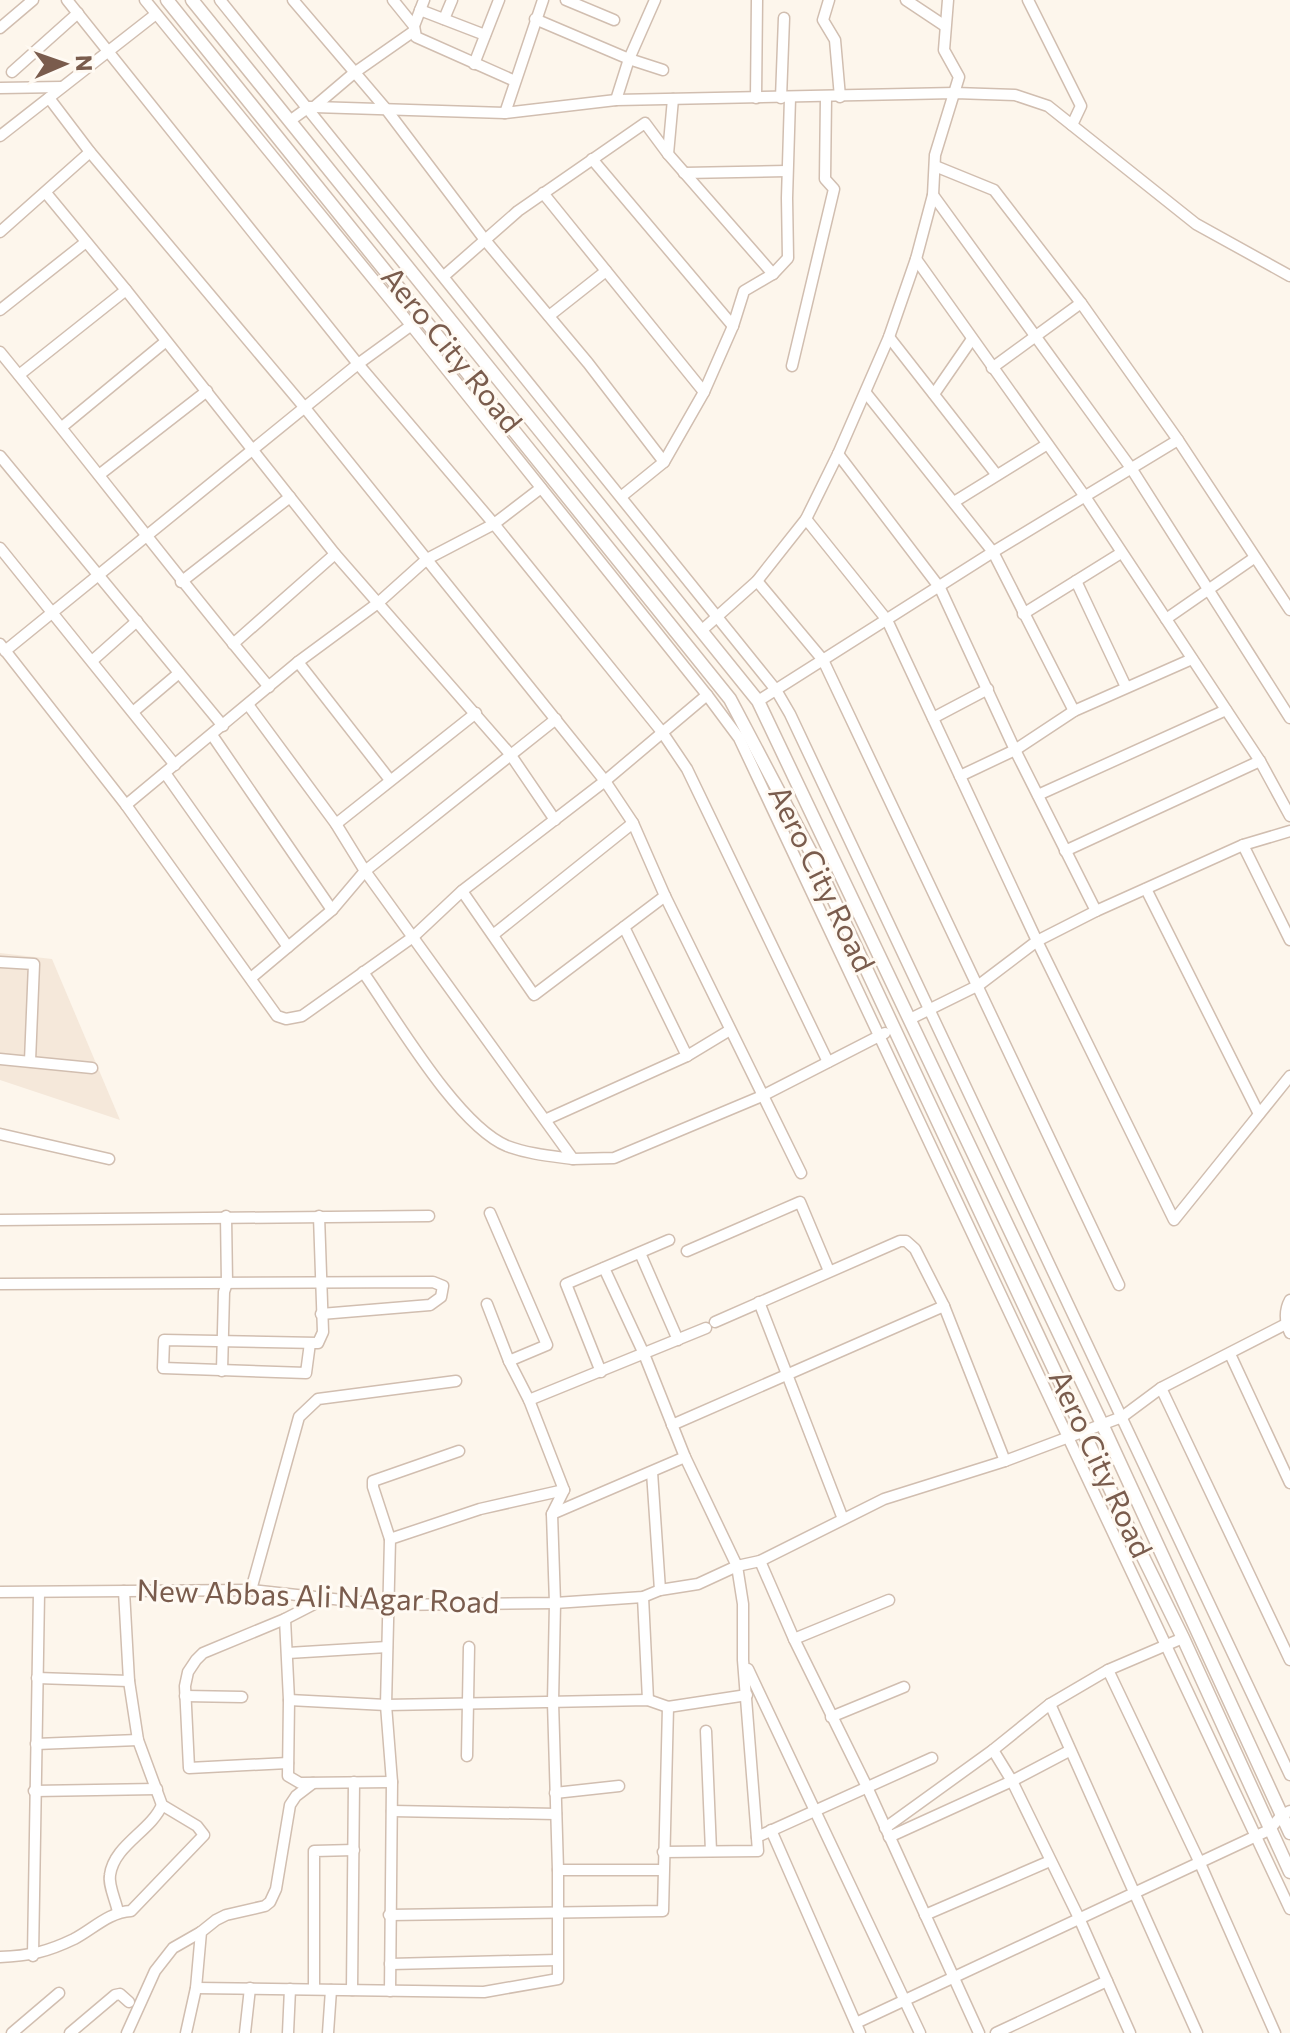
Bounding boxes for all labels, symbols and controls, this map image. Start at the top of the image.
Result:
north arrow [24,24,104,104]
text: N [71,55,98,72]
street label: Aero City Road [375,258,531,439]
street label: Aero City Road [762,779,884,977]
street label: Aero City Road [1043,1363,1162,1563]
street label: New Abbas Ali NAgar Road [136,1570,500,1619]

